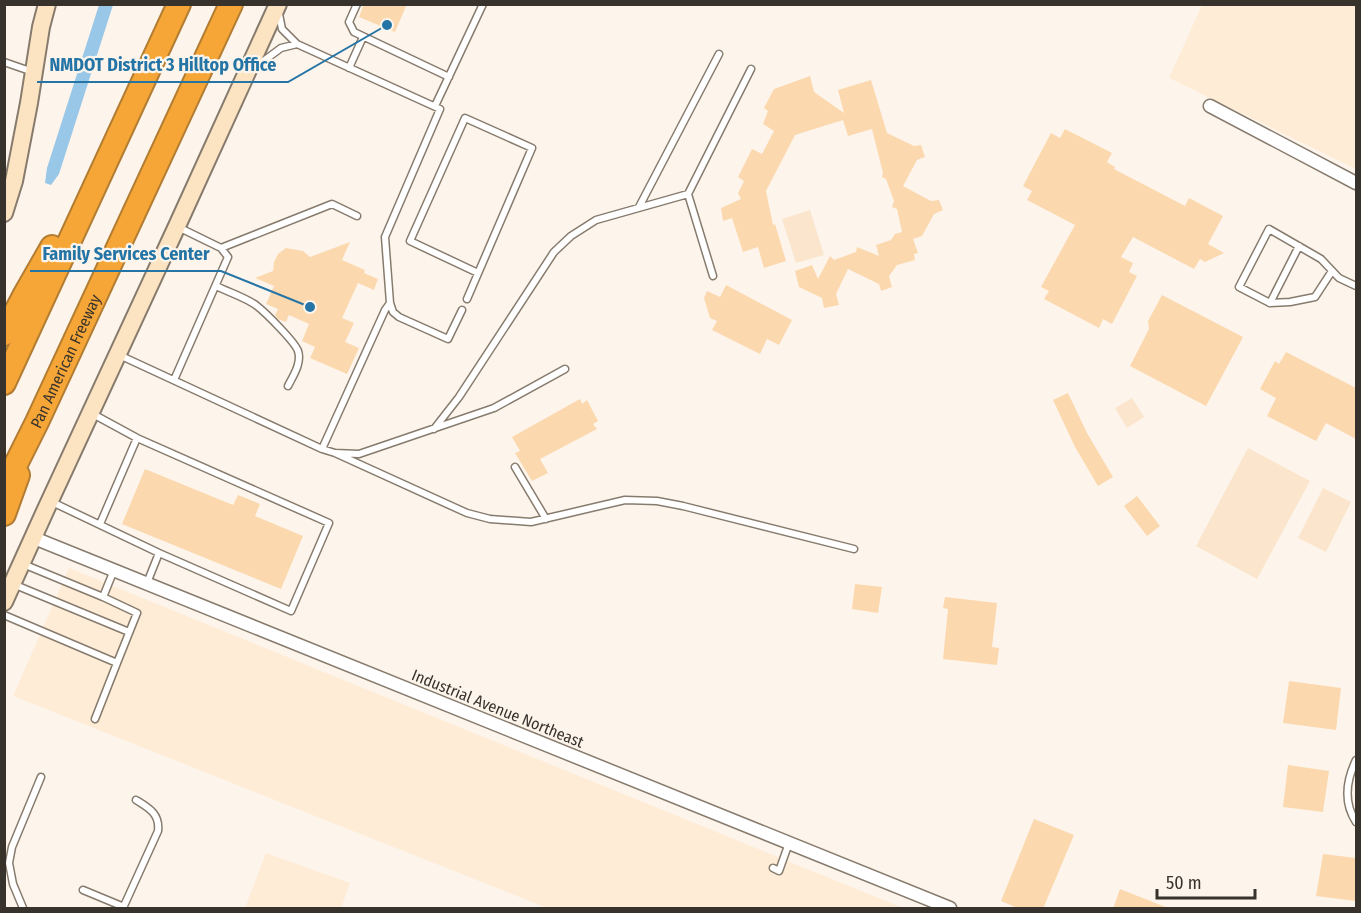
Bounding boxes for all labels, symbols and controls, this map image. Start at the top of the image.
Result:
callout: NMDOT District 3 Hilltop Office [37,46,288,82]
text: NMDOT District 3 Hilltop Office [50,54,276,76]
callout: Family Services Center [30,235,221,271]
text: Family Services Center [42,243,210,265]
street label: Pan American Freeway [27,291,105,431]
street label: Industrial Avenue Northeast [409,665,587,752]
scale bar [1157,862,1254,900]
text: 50 m [1166,872,1202,894]

